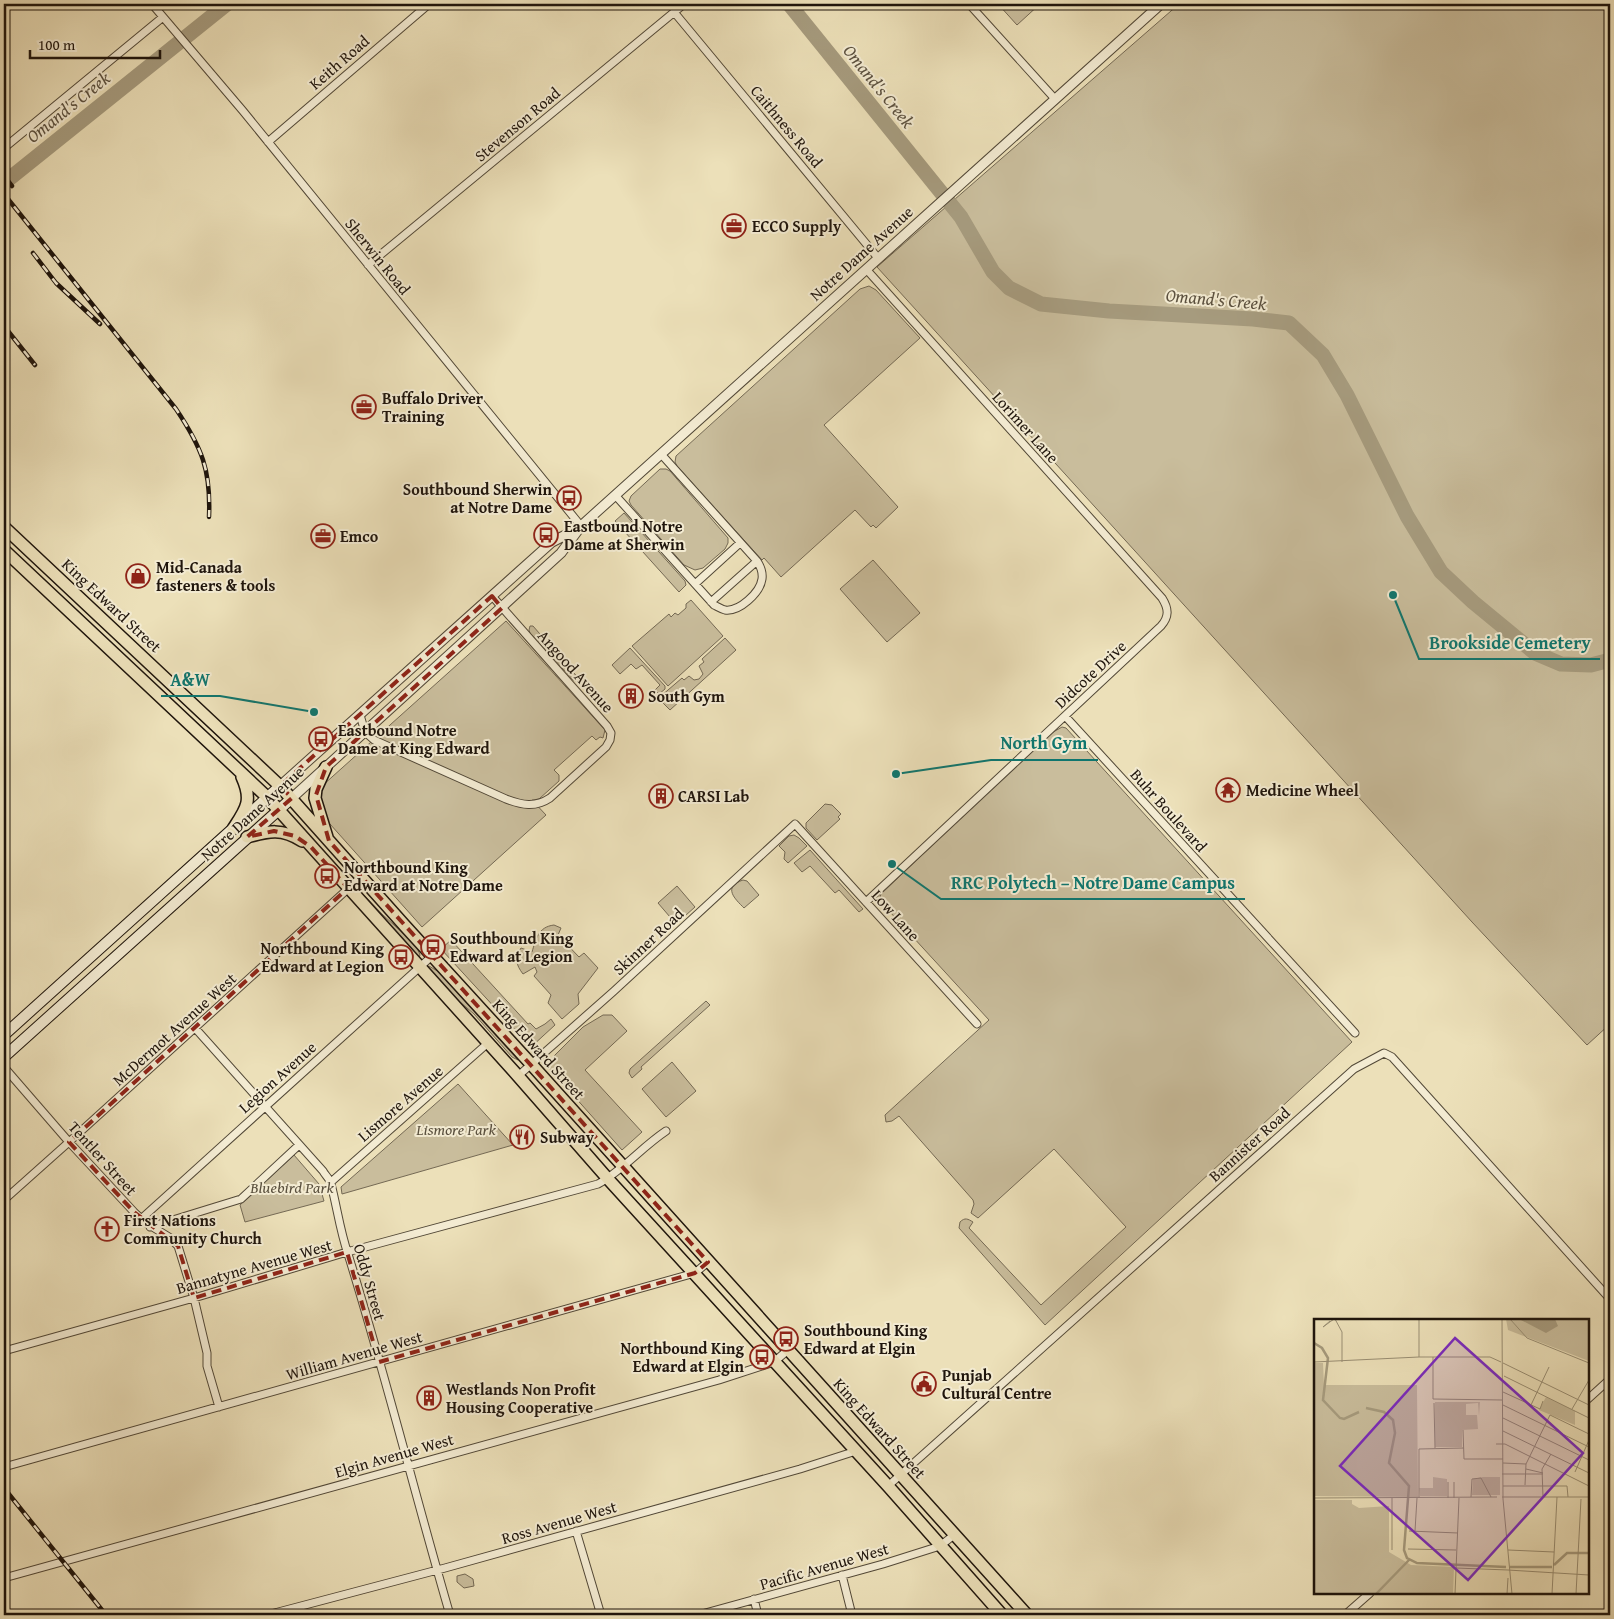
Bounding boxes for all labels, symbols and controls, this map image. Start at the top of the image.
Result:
scale bar [30,28,160,60]
street label: Keith Road [304,29,375,95]
text: 100 m [38,34,76,55]
water label: Omand's Creek [837,38,922,134]
water label: Omand's Creek [20,64,116,149]
street label: Caithness Road [745,79,829,173]
street label: Stevenson Road [469,81,565,167]
street label: Notre Dame Avenue [804,200,918,306]
street label: Sherwin Road [339,212,417,300]
office icon: ECCO Supply [721,213,747,239]
place label: ECCO Supply [752,214,842,238]
water label: Omand's Creek [1165,281,1268,317]
place label: Buffalo Driver Training [382,386,484,428]
street label: Lorimer Lane [987,386,1065,468]
office icon: Buffalo Driver Training [351,394,377,420]
place label: Southbound Sherwin at Notre Dame [403,477,553,519]
bus stop icon: Southbound Sherwin at Notre Dame [556,485,582,511]
place label: Eastbound Notre Dame at Sherwin [564,514,685,556]
bus stop icon: Eastbound Notre Dame at Sherwin [533,522,559,548]
office icon: Emco [310,523,336,549]
place label: Emco [340,524,379,548]
street label: King Edward Street [57,552,168,658]
place label: Mid-Canada fasteners & tools [156,555,275,597]
shop icon: Mid-Canada fasteners & tools [125,563,151,589]
street label: Angood Avenue [532,624,620,718]
callout: Brookside Cemetery [1419,626,1600,659]
text: Brookside Cemetery [1429,629,1591,656]
street label: Didcote Drive [1049,634,1131,714]
callout: A&W [161,663,220,696]
text: A&W [170,666,210,693]
building icon: South Gym [618,683,644,709]
place label: South Gym [648,684,725,708]
place label: Eastbound Notre Dame at King Edward [338,718,490,760]
bus stop icon: Eastbound Notre Dame at King Edward [308,726,334,752]
callout: North Gym [991,727,1098,760]
text: North Gym [1001,729,1088,756]
street label: Notre Dame Avenue [195,760,309,866]
street label: Buhr Boulevard [1125,763,1213,857]
temple icon: Medicine Wheel [1215,777,1241,803]
place label: Medicine Wheel [1246,778,1359,802]
building icon: CARSI Lab [648,783,674,809]
place label: CARSI Lab [678,784,750,808]
place label: Northbound King Edward at Notre Dame [344,855,503,897]
bus stop icon: Northbound King Edward at Notre Dame [314,863,340,889]
callout: RRC Polytech – Notre Dame Campus [941,866,1245,899]
text: RRC Polytech – Notre Dame Campus [951,869,1235,896]
street label: Low Lane [866,884,926,946]
street label: Skinner Road [607,901,689,980]
place label: Southbound King Edward at Legion [450,926,574,968]
bus stop icon: Southbound King Edward at Legion [420,934,446,960]
place label: Northbound King Edward at Legion [260,936,385,978]
bus stop icon: Northbound King Edward at Legion [388,944,414,970]
street label: McDermot Avenue West [107,966,242,1091]
street label: King Edward Street [487,993,591,1105]
street label: Legion Avenue [233,1035,321,1119]
street label: Lismore Avenue [352,1059,448,1147]
street label: Bannister Road [1203,1101,1295,1187]
street label: Tentler Street [63,1115,143,1201]
park label: Lismore Park [415,1117,496,1141]
restaurant icon: Subway [509,1124,535,1150]
place label: Subway [540,1125,595,1149]
park label: Bluebird Park [249,1175,334,1199]
place label: First Nations Community Church [124,1208,262,1250]
church icon: First Nations Community Church [94,1216,120,1242]
street label: Bannatyne Avenue West [173,1232,335,1300]
street label: Oddy Street [348,1241,392,1324]
place label: Southbound King Edward at Elgin [804,1318,928,1360]
inset map [1314,1319,1589,1594]
street label: William Avenue West [283,1324,425,1386]
bus stop icon: Southbound King Edward at Elgin [773,1326,799,1352]
place label: Northbound King Edward at Elgin [620,1336,745,1378]
bus stop icon: Northbound King Edward at Elgin [749,1344,775,1370]
place label: Punjab Cultural Centre [942,1363,1052,1405]
public building icon: Punjab Cultural Centre [911,1371,937,1397]
street label: King Edward Street [828,1372,932,1484]
place label: Westlands Non Profit Housing Cooperative [446,1377,596,1419]
building icon: Westlands Non Profit Housing Cooperative [416,1385,442,1411]
street label: Elgin Avenue West [332,1426,457,1483]
street label: Ross Avenue West [499,1494,620,1550]
street label: Pacific Avenue West [757,1536,892,1596]

